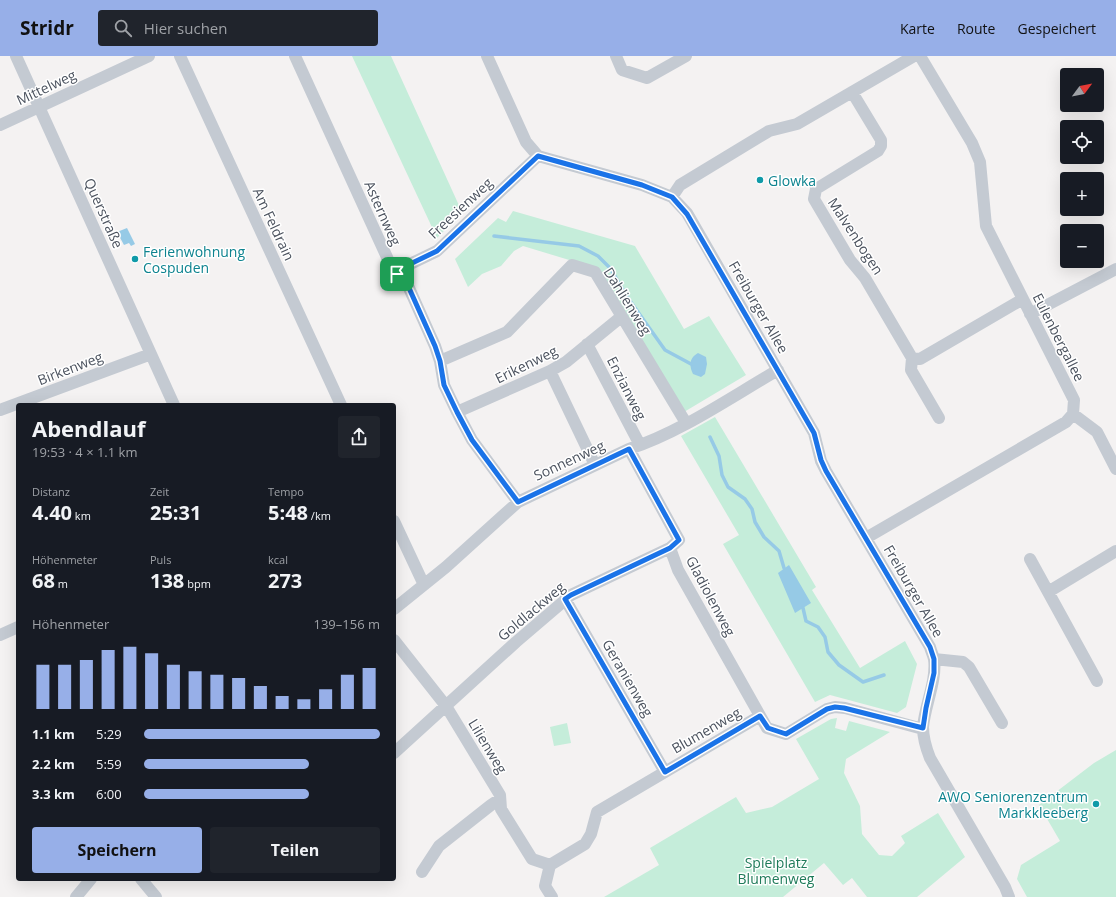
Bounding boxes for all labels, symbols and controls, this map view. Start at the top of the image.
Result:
search box [98,10,378,46]
text: Stridr [20,15,74,41]
icon: search [112,17,134,39]
text: Hier suchen [144,18,227,38]
text: Karte [900,19,935,38]
text: Route [957,19,995,38]
text: Gespeichert [1017,19,1096,38]
street label: Mittelweg [13,65,79,109]
north arrow [1060,68,1104,112]
map controls [1060,68,1104,268]
button: locate [1060,120,1104,164]
place label: Glowka [768,171,816,190]
button: + [1060,172,1104,216]
street label: Freesienweg [424,173,497,243]
street label: Querstraße [80,175,128,251]
marker: Glowka [755,175,765,185]
street label: Asternweg [360,178,406,249]
street label: Am Feldrain [249,185,299,263]
street label: Malvenbogen [824,194,888,278]
button: − [1060,224,1104,268]
place label: Ferienwohnung Cospuden [143,242,245,277]
marker: Ferienwohnung Cospuden [130,254,140,264]
pin [380,257,414,291]
street label: Freiburger Allee [725,257,793,357]
icon: arrive [386,263,408,285]
street label: Dahlienweg [600,264,656,339]
street label: Eulenbergallee [1029,290,1089,384]
street label: Erikenweg [492,341,561,387]
street label: Birkenweg [35,347,106,389]
street label: Enzianweg [603,353,651,423]
text: Abendlauf [32,413,145,443]
button: share [338,416,380,458]
street label: Sonnenweg [531,435,608,485]
text: 19:53 · 4 × 1.1 km [32,443,137,461]
text: Distanz [32,484,70,499]
text: Zeit [150,484,169,499]
text: Tempo [268,484,304,499]
text: 4.40 [32,499,72,526]
text: 25:31 [150,499,201,526]
text: 5:48 [268,499,308,526]
text: km [72,508,91,523]
text: /km [308,508,331,523]
street label: Freiburger Allee [880,541,948,641]
text: Höhenmeter [32,552,97,567]
text: Puls [150,552,171,567]
text: kcal [268,552,288,567]
street label: Gladiolenweg [682,553,740,640]
text: 68 [32,567,55,594]
text: 138 [150,567,184,594]
text: 273 [268,567,302,594]
text: m [55,576,68,591]
text: bpm [184,576,211,591]
street label: Goldlackweg [493,577,569,645]
text: Höhenmeter [32,615,109,633]
text: 139–156 m [313,615,380,633]
street label: Geranienweg [598,636,658,721]
street label: Blumenweg [668,702,744,757]
street label: Lilienweg [464,715,512,777]
text: 1.1 km [32,725,75,743]
text: 5:29 [96,725,122,743]
text: 2.2 km [32,755,75,773]
text: 5:59 [96,755,122,773]
text: 3.3 km [32,785,75,803]
text: 6:00 [96,785,122,803]
place label: AWO Seniorenzentrum Markkleeberg [938,787,1088,822]
marker: AWO Seniorenzentrum Markkleeberg [1091,799,1101,809]
button: Speichern [32,827,202,873]
button: Teilen [210,827,380,873]
park label: Spielplatz Blumenweg [738,853,815,888]

